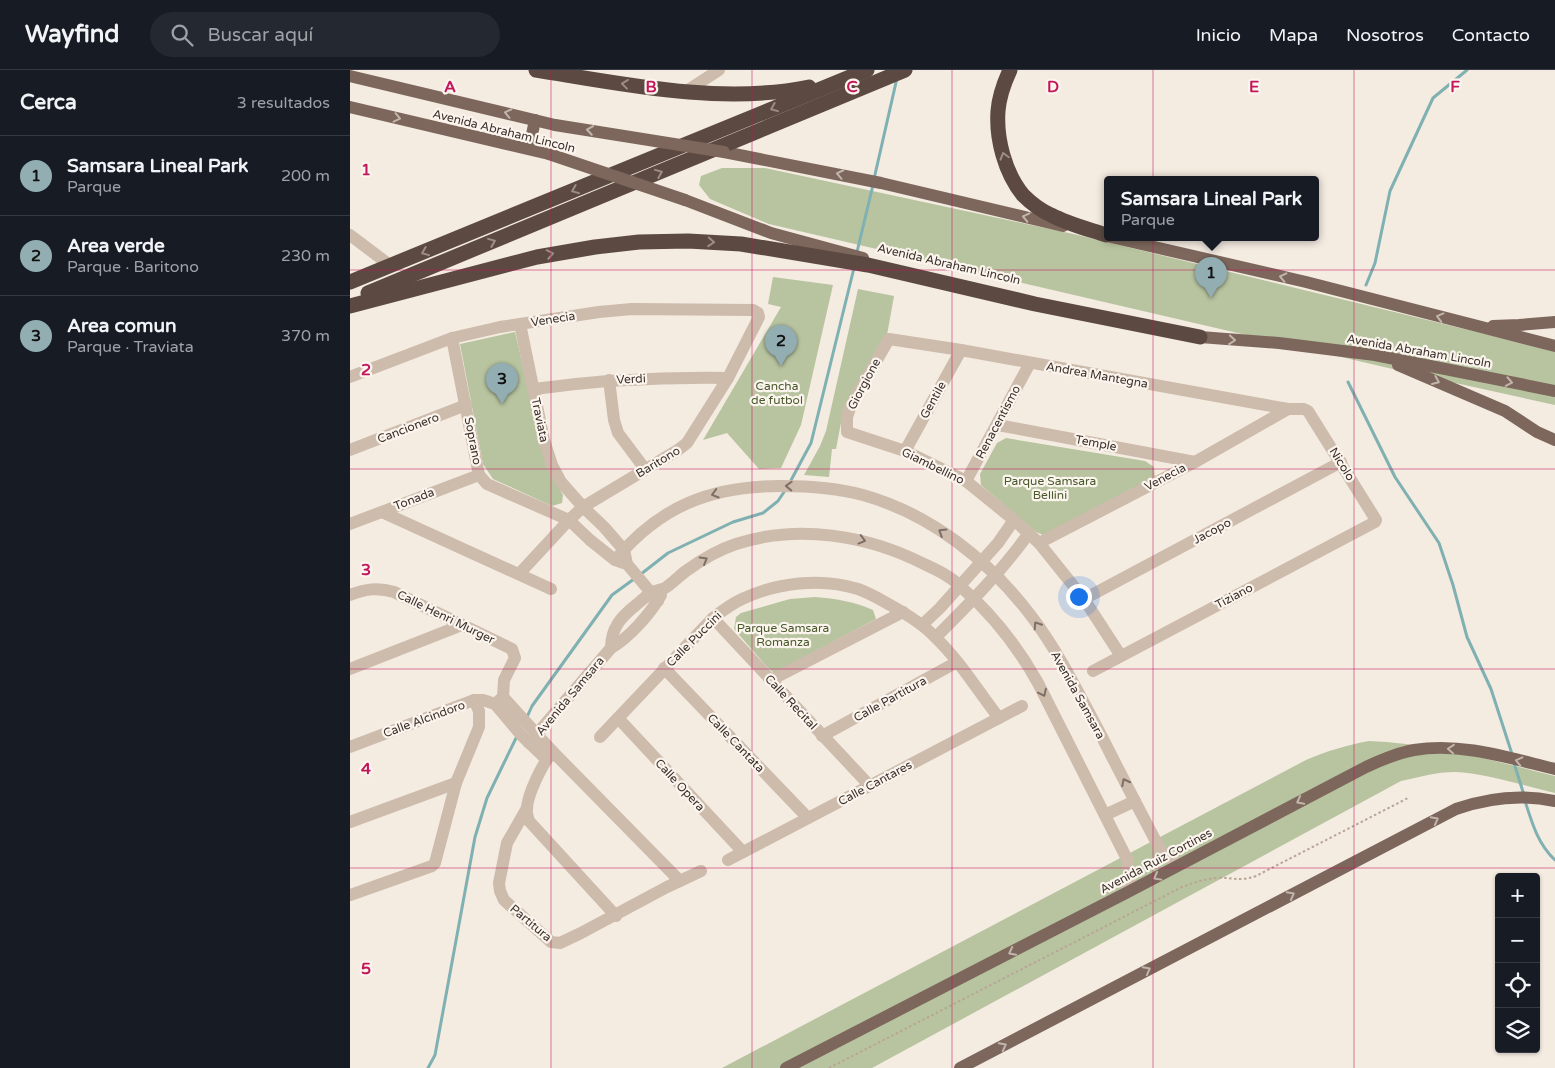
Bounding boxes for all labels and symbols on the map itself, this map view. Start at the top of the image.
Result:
text: A [444,77,456,97]
text: B [645,77,657,97]
text: C [846,77,858,97]
text: D [1047,77,1059,97]
text: E [1249,77,1259,97]
text: F [1450,77,1460,97]
one-way arrow [621,79,629,90]
one-way arrow [770,102,779,113]
street label: Avenida Abraham Lincoln [431,106,577,156]
one-way arrow [503,108,512,119]
one-way arrow [393,112,402,123]
one-way arrow [585,126,594,136]
one-way arrow [1000,153,1010,161]
text: 1 [361,160,371,180]
one-way arrow [654,169,662,179]
one-way arrow [836,170,845,180]
one-way arrow [571,184,580,194]
one-way arrow [1021,212,1030,223]
one-way arrow [487,237,496,248]
one-way arrow [708,237,716,248]
street label: Avenida Abraham Lincoln [876,241,1022,287]
one-way arrow [421,246,430,256]
one-way arrow [545,250,554,260]
pin: 1 [1195,257,1227,298]
one-way arrow [1278,272,1287,282]
street label: Venecia [530,309,576,329]
one-way arrow [1436,312,1444,322]
pin: 2 [765,325,797,366]
street label: Avenida Abraham Lincoln [1346,331,1492,371]
one-way arrow [1229,334,1237,345]
street label: Giorgione [845,356,883,412]
street label: Andrea Mantegna [1045,359,1149,391]
text: 2 [361,360,371,380]
pin: 3 [486,363,518,404]
street label: Verdi [616,371,646,387]
one-way arrow [1431,375,1440,386]
one-way arrow [1504,376,1513,387]
park label: Cancha de futbol [751,379,803,407]
street label: Gentile [917,379,949,421]
street label: Renacentismo [973,383,1023,461]
street label: Traviata [528,396,552,444]
street label: Cancionero [375,410,441,446]
street label: Soprano [462,416,484,466]
street label: Temple [1074,432,1118,454]
street label: Baritono [633,443,683,481]
street label: Giambellino [899,445,967,487]
street label: Nicolo [1326,445,1358,483]
street label: Venecia [1142,460,1188,494]
park label: Parque Samsara Bellini [1004,474,1096,502]
one-way arrow [784,481,792,492]
street label: Tonada [392,485,436,513]
one-way arrow [711,488,719,498]
street label: Jacopo [1191,515,1233,547]
one-way arrow [938,529,948,538]
one-way arrow [857,535,865,545]
one-way arrow [699,556,708,566]
text: 3 [361,560,371,580]
street label: Tiziano [1213,580,1255,612]
your location [1066,584,1092,610]
street label: Calle Henri Murger [395,587,497,647]
street label: Calle Puccini [663,608,725,670]
park label: Parque Samsara Romanza [737,621,829,649]
one-way arrow [1034,621,1043,631]
street label: Avenida Samsara [1048,649,1108,741]
street label: Avenida Samsara [533,654,607,738]
street label: Calle Recital [762,672,820,732]
street label: Calle Partitura [851,673,929,725]
one-way arrow [1037,688,1047,697]
street label: Calle Alcindoro [381,698,467,740]
street label: Calle Cantata [705,711,767,775]
one-way arrow [1447,743,1455,754]
street label: Calle Opera [652,756,708,814]
one-way arrow [1515,756,1524,767]
street label: Calle Cantares [836,758,914,808]
text: 4 [361,759,371,779]
one-way arrow [1121,778,1131,787]
one-way arrow [1297,795,1306,805]
one-way arrow [1430,816,1439,826]
street label: Avenida Ruiz Cortines [1098,825,1215,896]
one-way arrow [1153,871,1162,881]
one-way arrow [1286,891,1295,901]
street label: Partitura [507,902,555,944]
one-way arrow [1009,946,1018,956]
text: 5 [361,959,371,979]
one-way arrow [1142,967,1151,977]
one-way arrow [998,1042,1007,1052]

